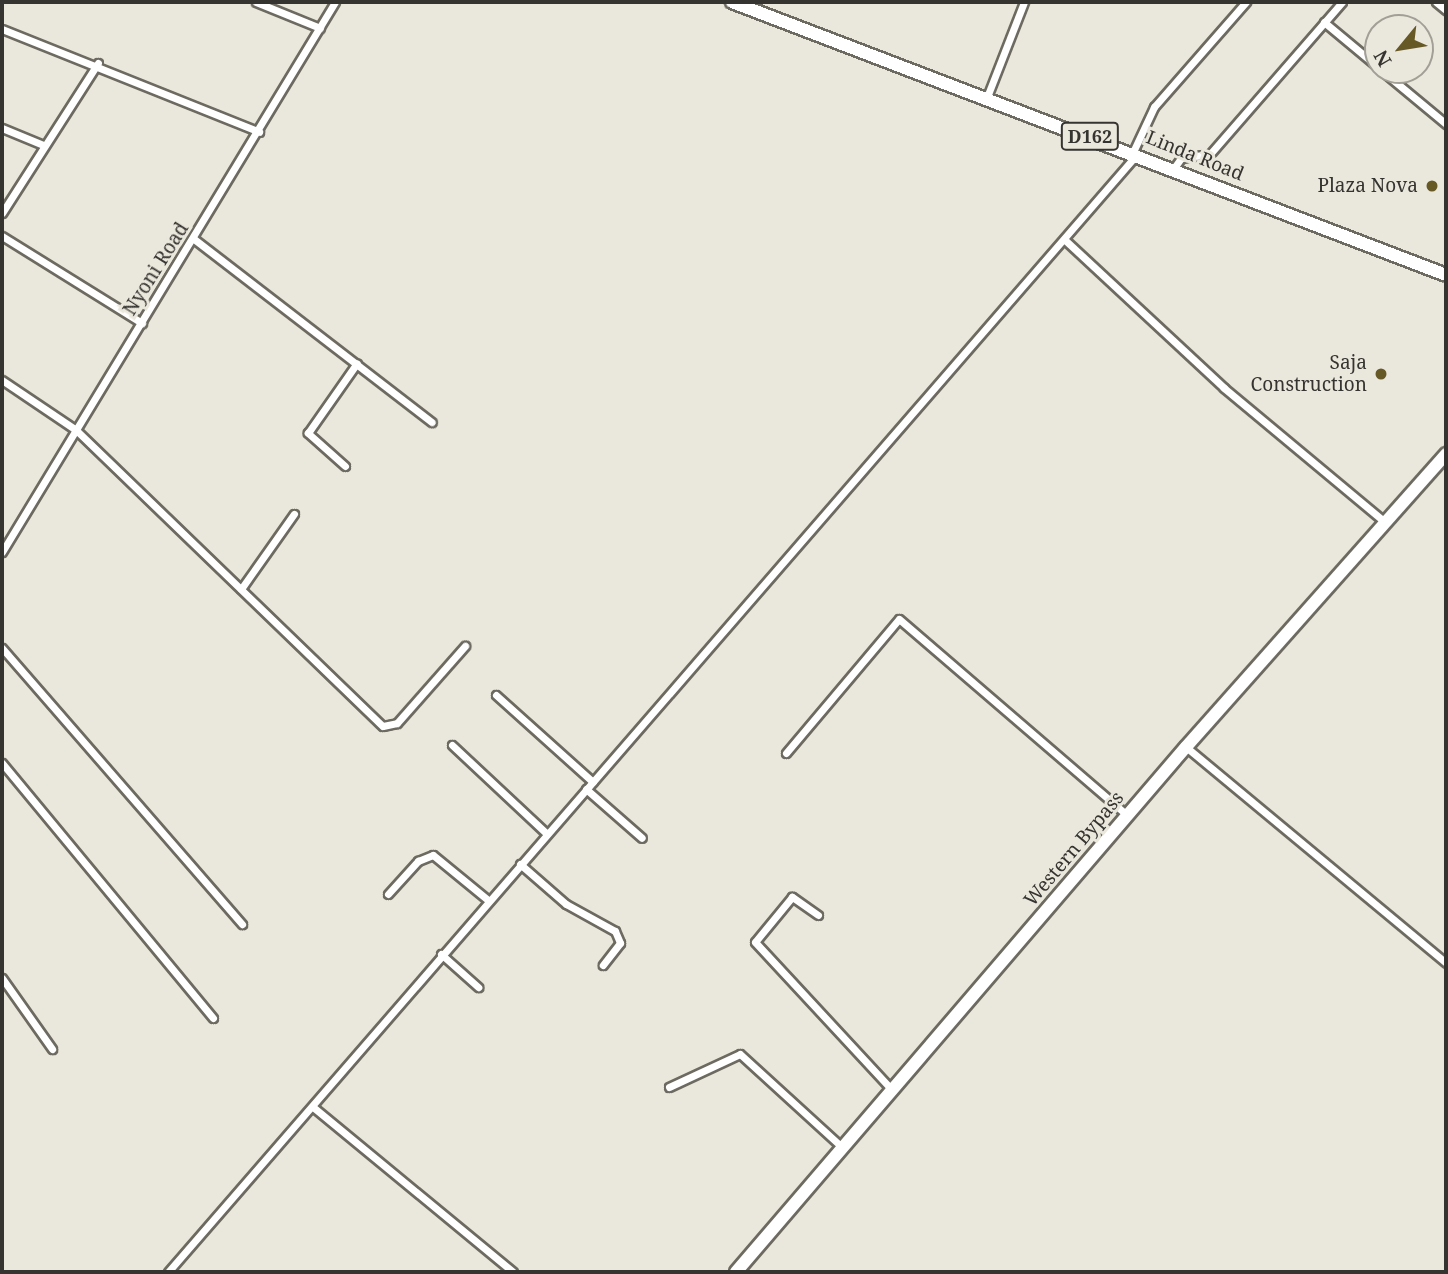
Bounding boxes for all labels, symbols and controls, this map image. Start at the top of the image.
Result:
north arrow [1364,14,1434,84]
text: N [1368,46,1398,71]
road number: D162 [1060,121,1120,150]
street label: Linda Road [1143,126,1247,186]
place label: Plaza Nova [1317,175,1418,197]
marker: Plaza Nova [1424,178,1440,194]
street label: Nyoni Road [118,218,194,320]
place label: Saja Construction [1251,352,1367,396]
marker: Saja Construction [1373,366,1389,382]
street label: Western Bypass [1019,787,1129,911]

